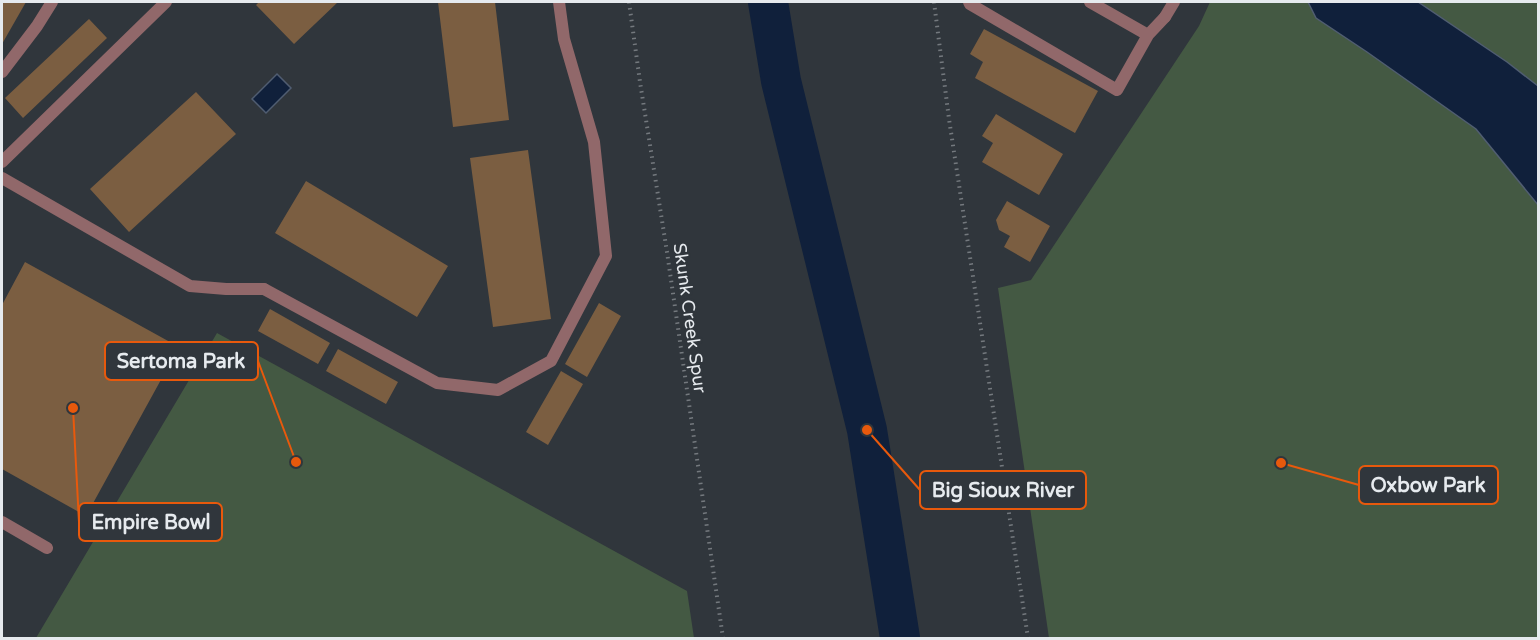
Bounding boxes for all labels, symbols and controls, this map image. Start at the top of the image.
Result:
street label: Skunk Creek Spur [669,242,711,394]
callout: Sertoma Park [105,342,258,380]
text: Sertoma Park [117,350,245,374]
callout: Oxbow Park [1359,466,1498,504]
callout: Big Sioux River [920,471,1086,509]
text: Oxbow Park [1370,474,1486,498]
text: Big Sioux River [932,479,1075,503]
callout: Empire Bowl [79,503,222,541]
text: Empire Bowl [91,511,211,535]

